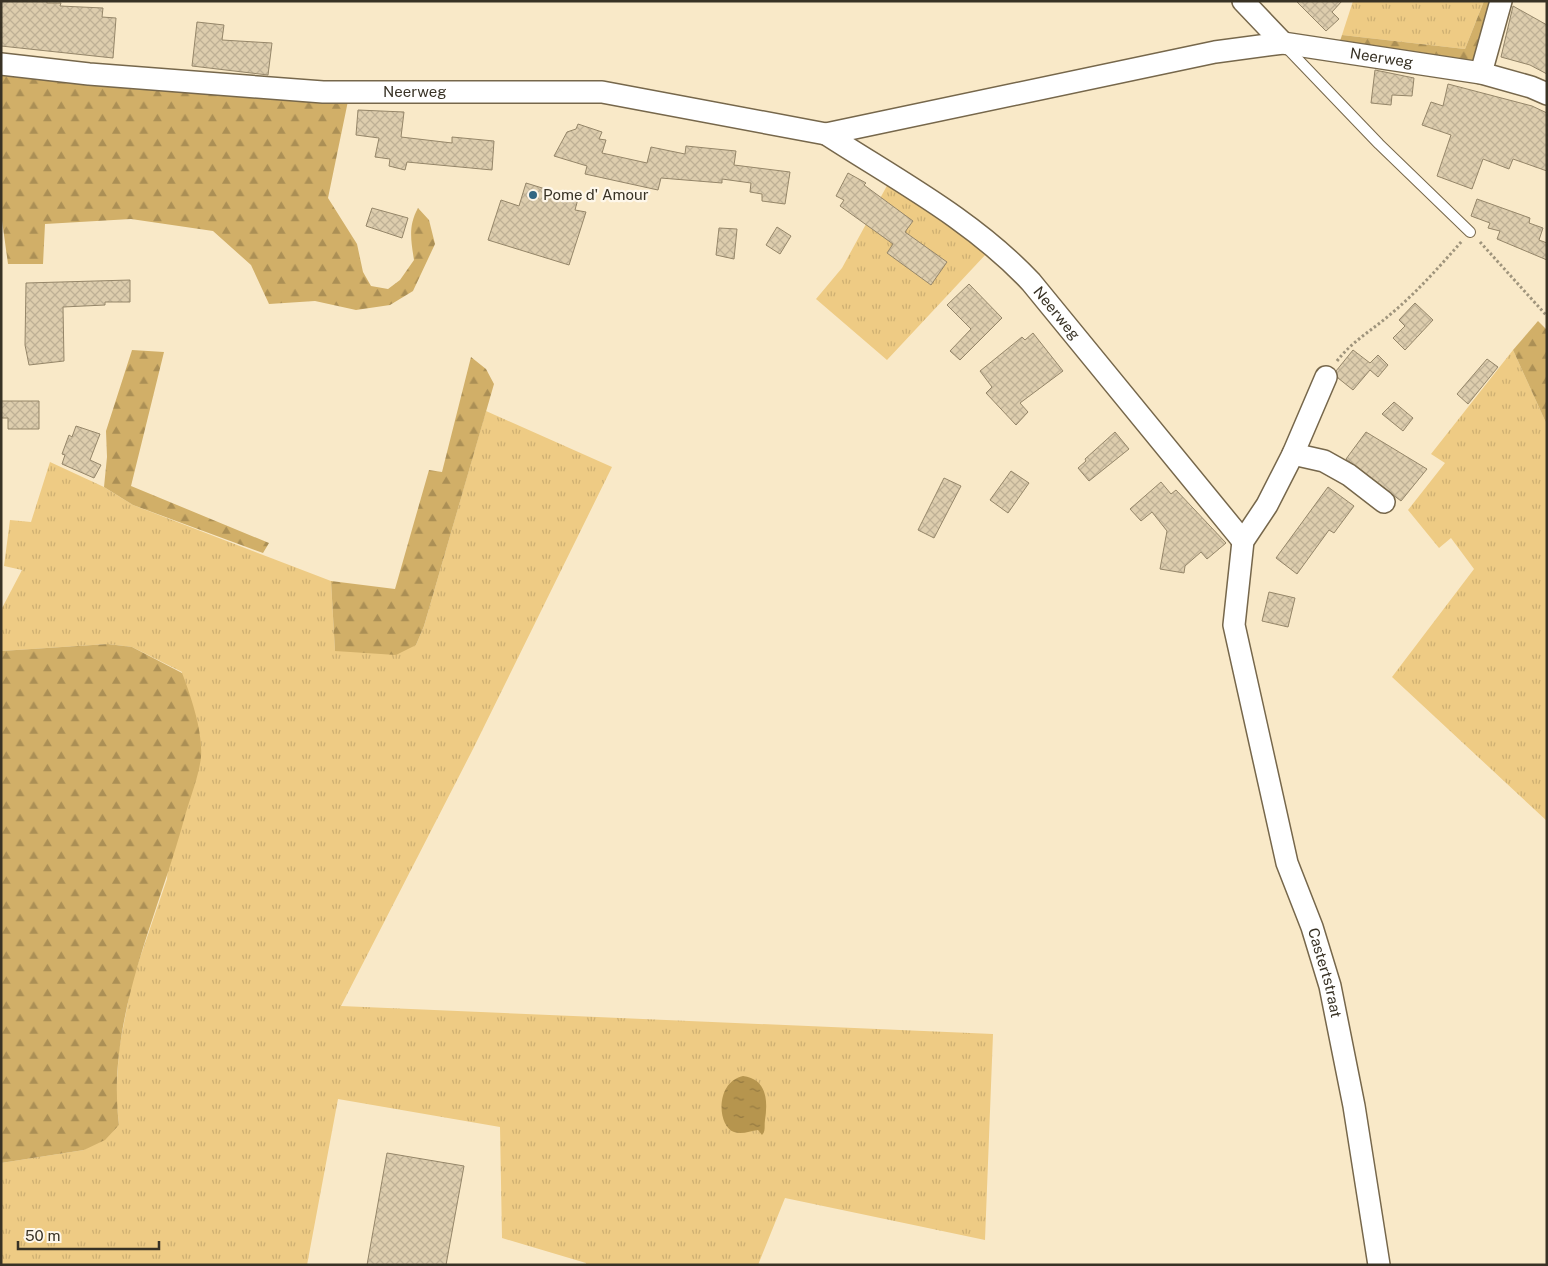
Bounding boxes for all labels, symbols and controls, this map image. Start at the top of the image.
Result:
street label: Neerweg [1349,44,1414,71]
street label: Neerweg [383,83,447,100]
place label: Pome d' Amour [543,186,649,203]
marker: Pome d' Amour [527,189,539,201]
street label: Neerweg [1030,283,1084,343]
street label: Castertstraat [1305,926,1345,1019]
scale bar [18,1218,159,1250]
text: 50 m [25,1227,60,1244]

